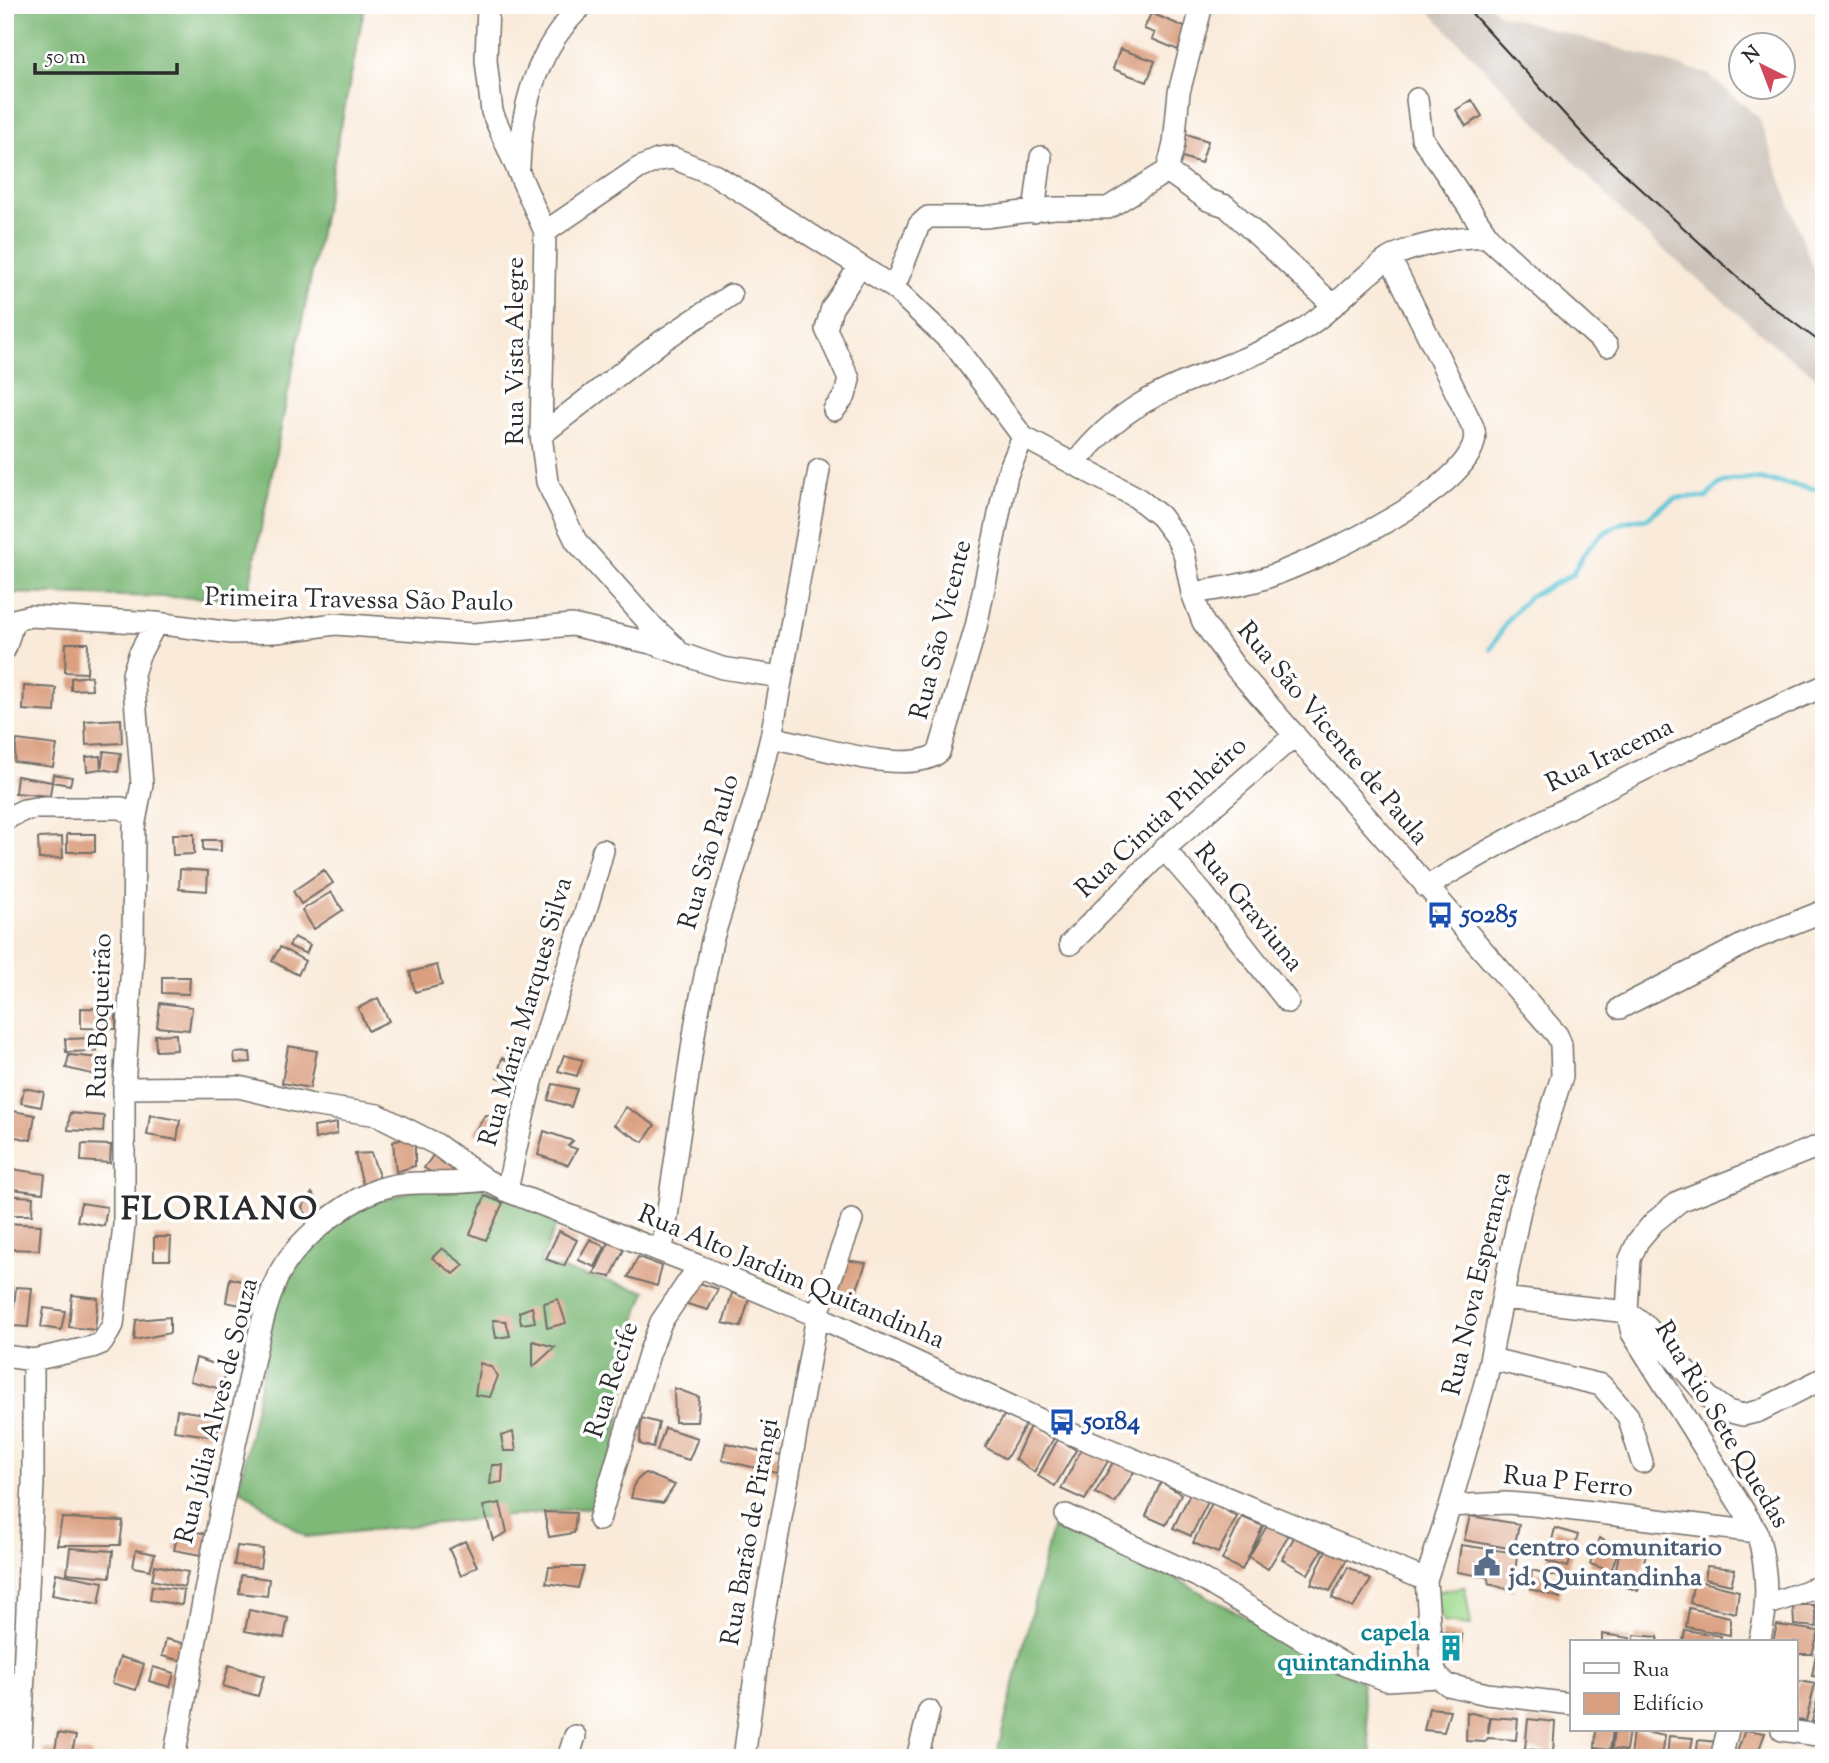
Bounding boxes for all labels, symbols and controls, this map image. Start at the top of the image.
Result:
scale bar [35,32,177,76]
north arrow [1728,32,1798,102]
text: N [1738,40,1767,70]
text: 50 m [45,43,86,73]
street label: Rua Vista Alegre [498,257,535,445]
street label: Rua São Vicente [902,536,982,724]
street label: Primeira Travessa São Paulo [204,580,514,622]
street label: Rua São Vicente de Paula [1227,614,1437,854]
street label: Rua Iracema [1540,709,1680,803]
street label: Rua Cintia Pinheiro [1068,729,1256,907]
street label: Rua São Paulo [670,770,750,934]
street label: Rua Graviuna [1184,836,1312,980]
street label: Rua Maria Marques Silva [471,873,583,1151]
place label: 50285 [1459,897,1518,934]
bus stop icon: 50285 [1425,900,1455,930]
street label: Rua Boqueirão [80,933,122,1099]
street label: Rua Nova Esperança [1434,1169,1522,1399]
district label: FLORIANO [121,1187,319,1235]
street label: Rua Alto Jardim Quitandinha [632,1197,950,1359]
street label: Rua Júlia Alves de Souza [167,1274,269,1548]
street label: Rua Rio Sete Quedas [1644,1314,1798,1536]
street label: Rua Recife [577,1317,649,1443]
place label: 50184 [1081,1404,1140,1441]
bus stop icon: 50184 [1047,1407,1077,1437]
street label: Rua Barão de Pirangi [713,1415,789,1649]
street label: Rua P Ferro [1501,1458,1635,1508]
place label: centro comunitario jd. Quintandinha [1508,1530,1722,1597]
public building icon: centro comunitario jd. Quintandinha [1472,1548,1502,1578]
place label: capela quintandinha [1278,1615,1430,1682]
building icon: capela quintandinha [1436,1633,1466,1663]
legend [1570,1640,1798,1732]
text: Rua [1633,1656,1670,1686]
text: Edifício [1633,1690,1703,1720]

